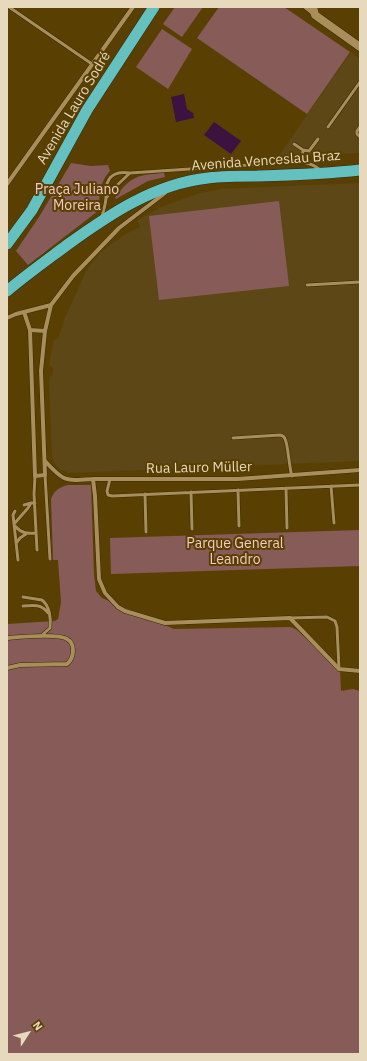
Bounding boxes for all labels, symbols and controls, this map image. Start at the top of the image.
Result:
street label: Avenida Lauro Sodré [34,48,114,168]
street label: Avenida Venceslau Braz [191,147,341,175]
park label: Praça Juliano Moreira [35,182,119,214]
street label: Rua Lauro Müller [146,459,252,477]
park label: Parque General Leandro [186,536,284,568]
north arrow [8,1013,48,1053]
text: N [30,1019,46,1033]

